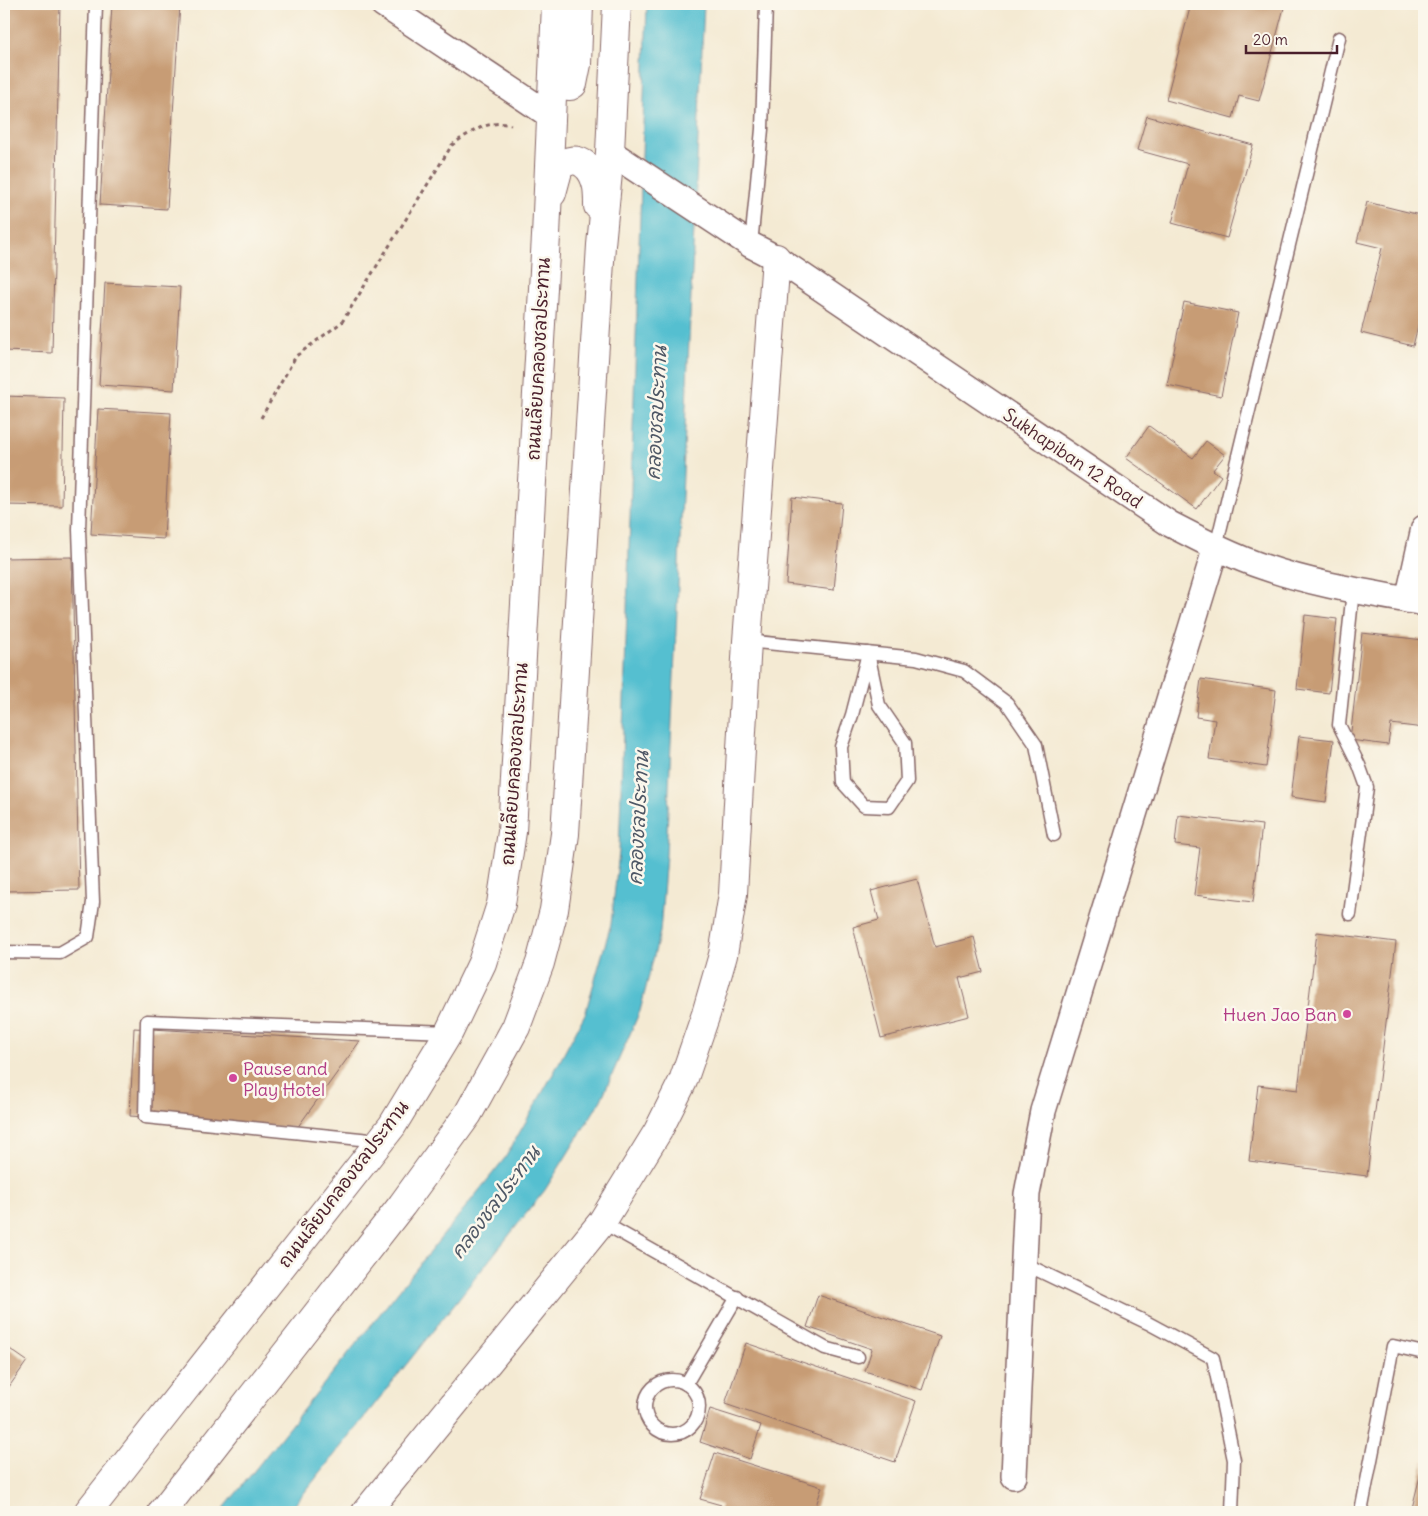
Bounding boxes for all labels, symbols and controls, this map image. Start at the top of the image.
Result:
scale bar [1246,22,1337,54]
text: 20 m [1253,30,1288,49]
street label: ถนนเลียบคลองชลประทาน [521,257,555,461]
water label: คลองชลประทาน [641,344,672,480]
street label: Sukhapiban 12 Road [999,403,1147,513]
street label: ถนนเลียบคลองชลประทาน [495,662,533,866]
water label: คลองชลประทาน [623,749,654,885]
place label: Huen Jao Ban [1223,1003,1337,1026]
marker: Huen Jao Ban [1341,1008,1353,1020]
place label: Pause and Play Hotel [243,1057,328,1101]
marker: Pause and Play Hotel [227,1072,239,1084]
street label: ถนนเลียบคลองชลประทาน [273,1096,413,1272]
water label: คลองชลประทาน [445,1140,546,1263]

